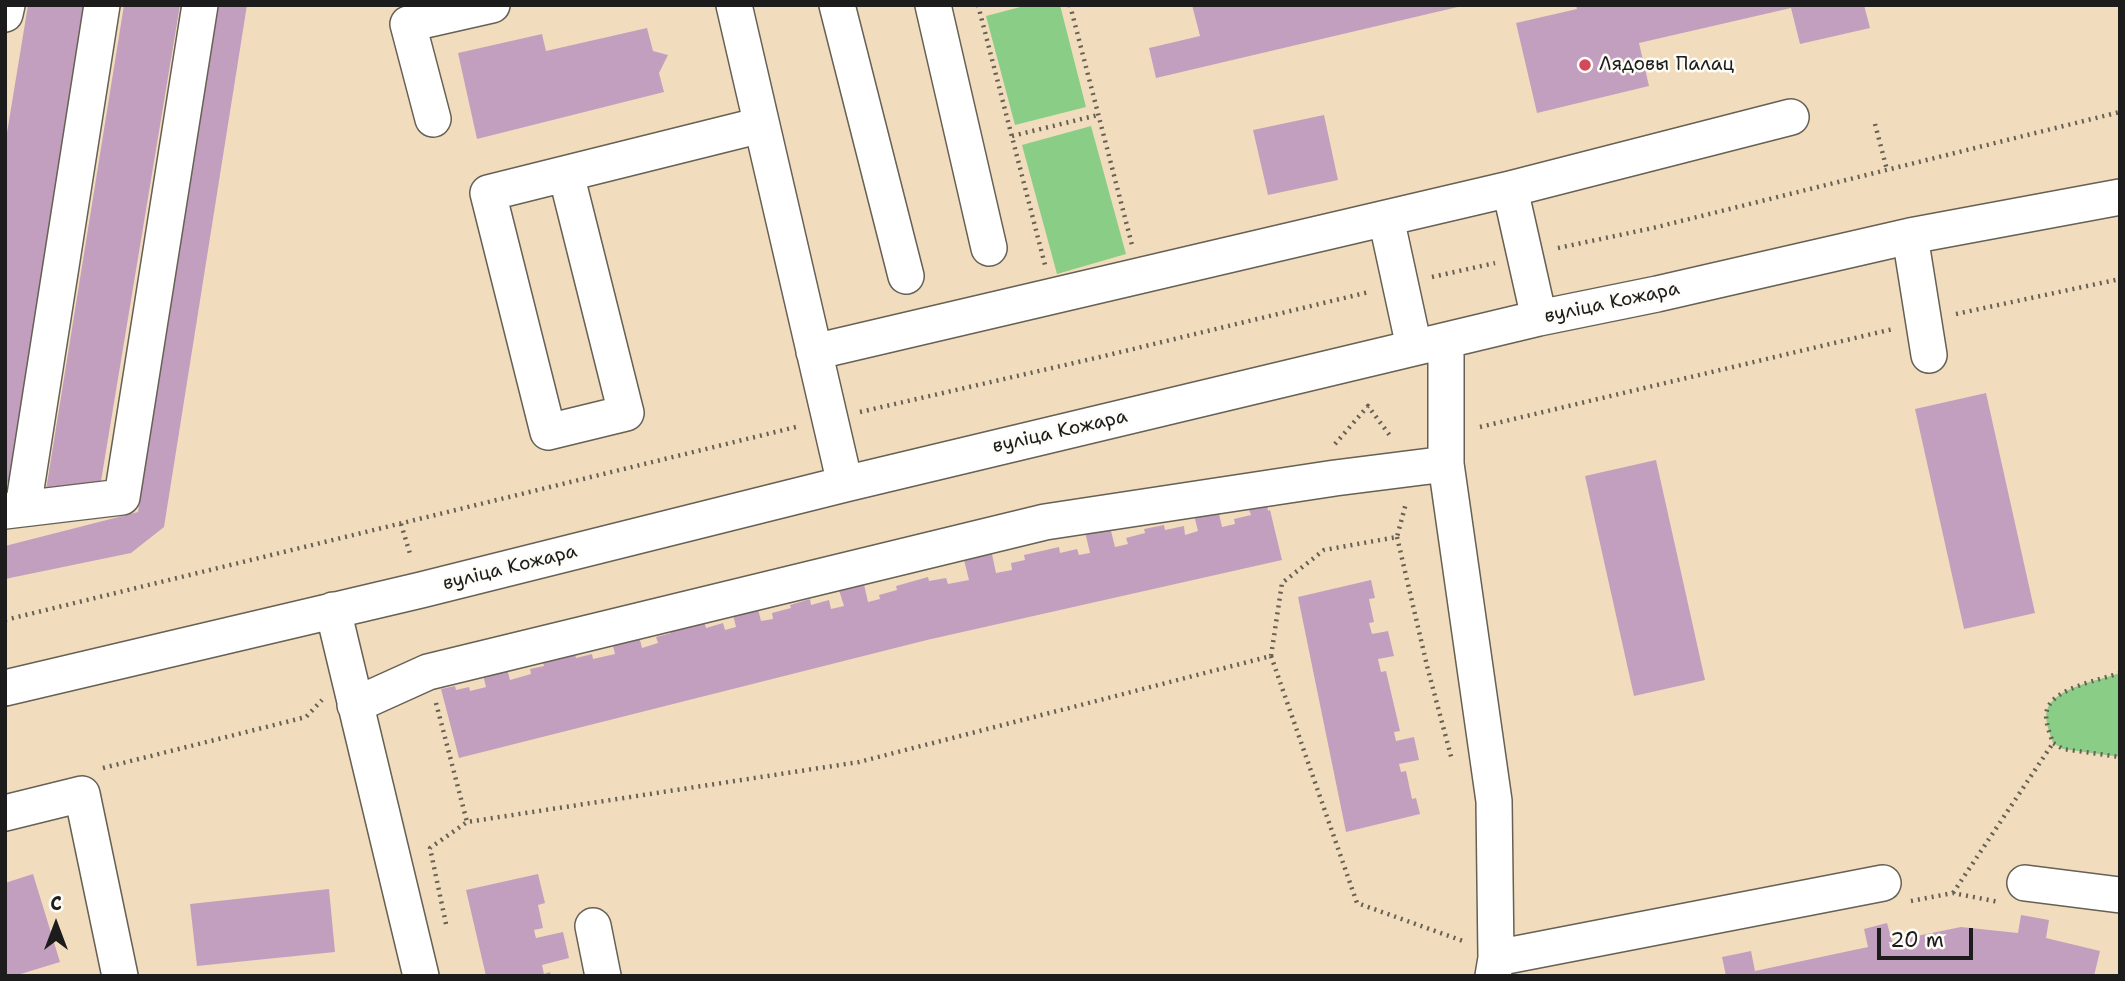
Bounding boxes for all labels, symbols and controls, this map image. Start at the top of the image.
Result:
place label: Лядовы Палац [1599,54,1734,76]
marker: Лядовы Палац [1577,57,1593,73]
street label: вуліца Кожара [1542,278,1682,328]
street label: вуліца Кожара [990,405,1130,459]
street label: вуліца Кожара [440,540,580,596]
north arrow [21,890,91,960]
text: С [50,891,62,916]
scale bar [1880,914,1976,958]
text: 20 m [1890,926,1944,954]

